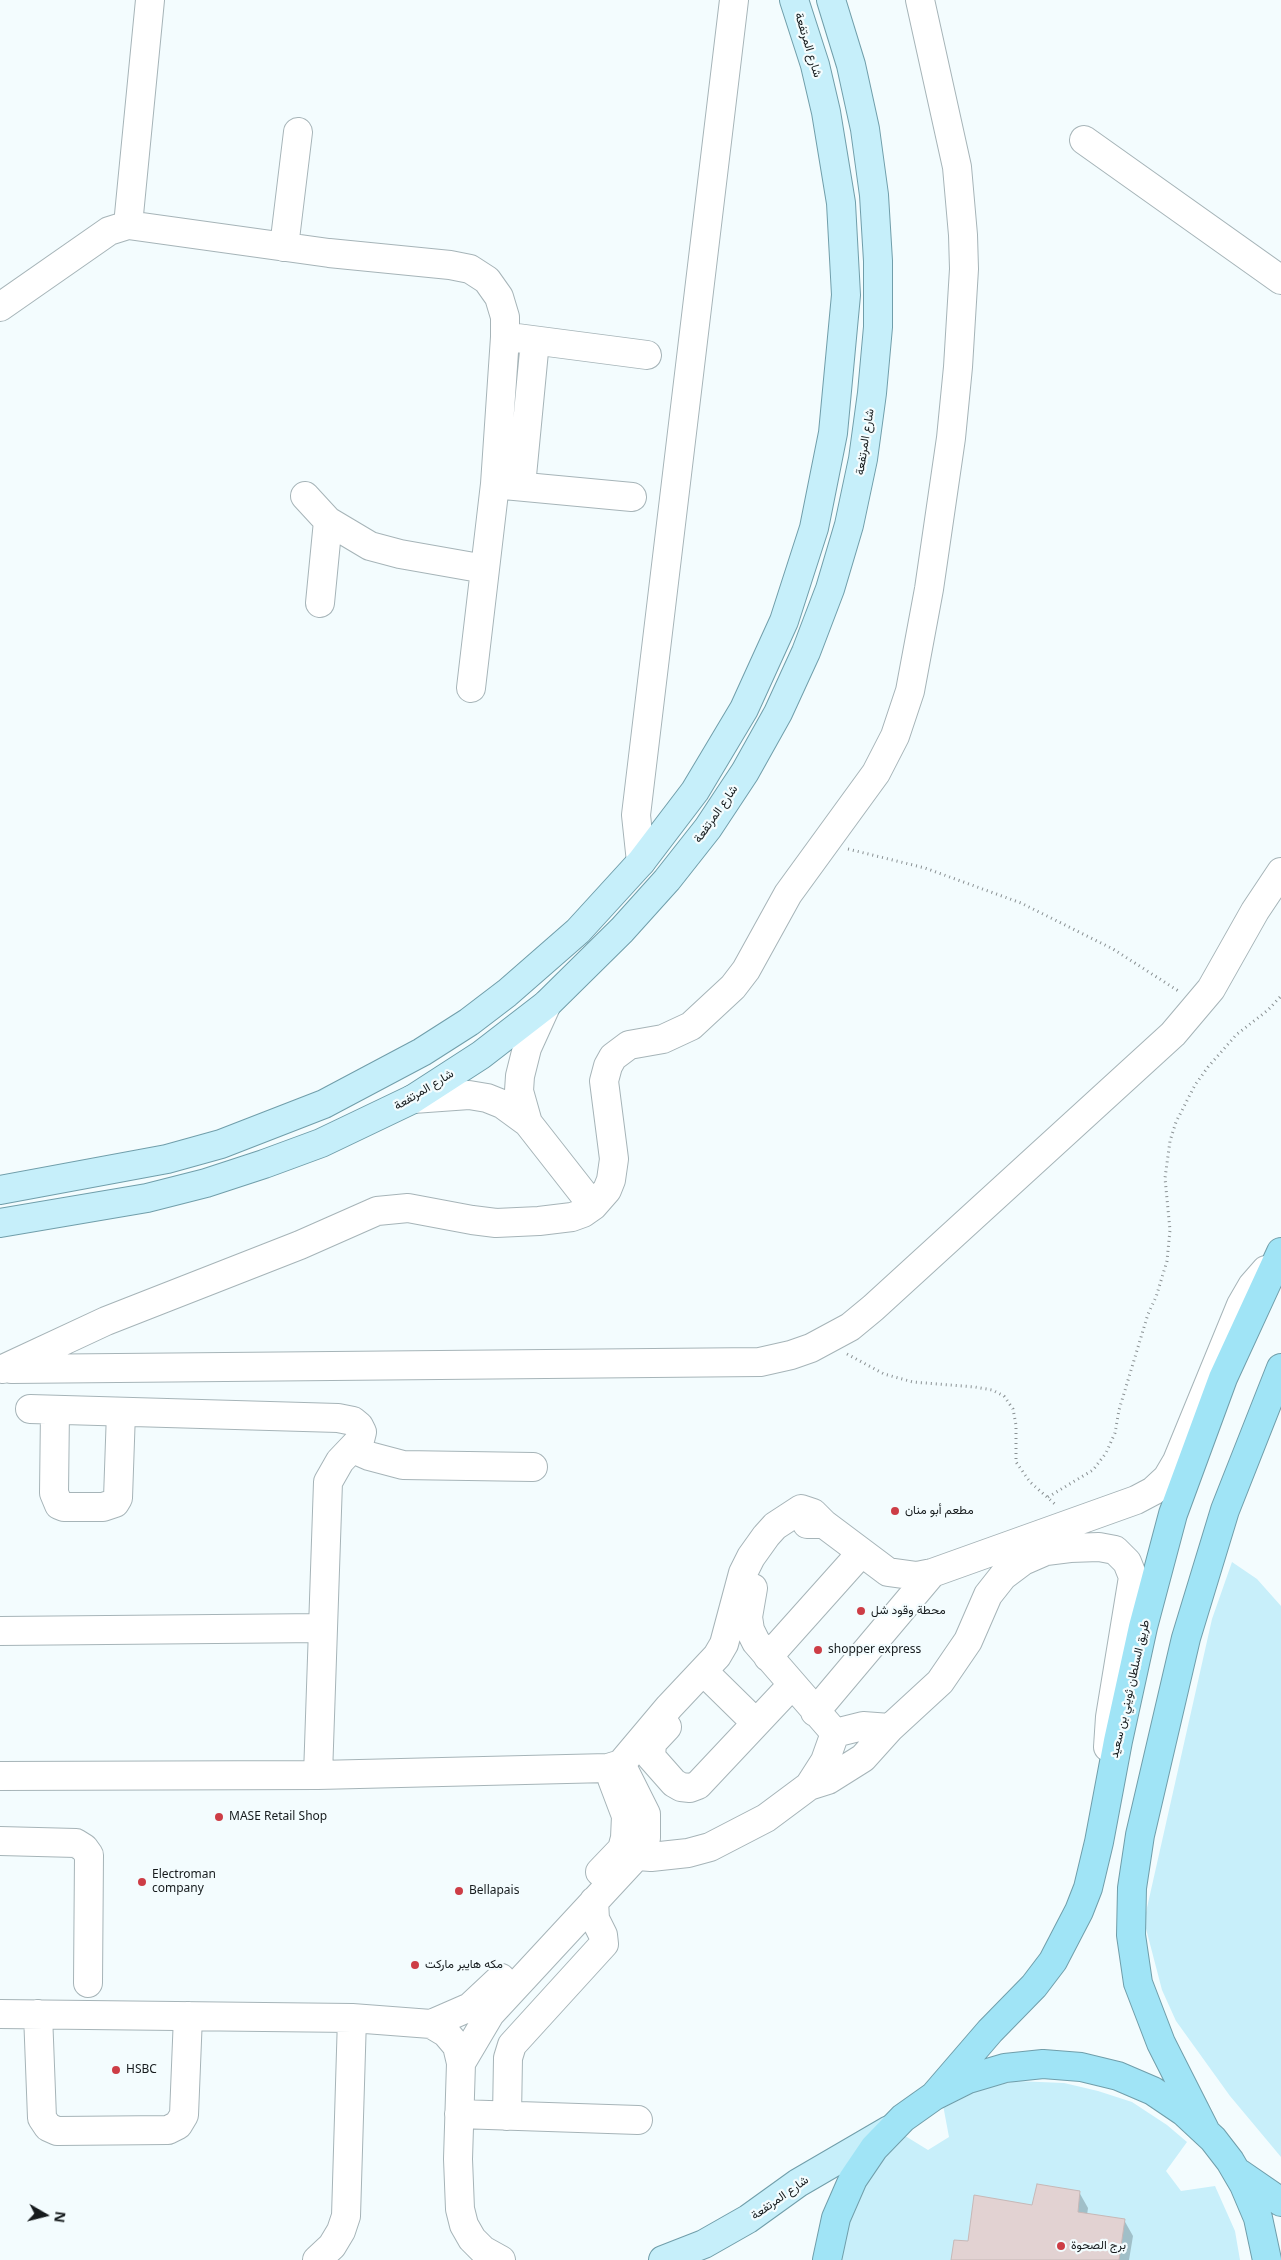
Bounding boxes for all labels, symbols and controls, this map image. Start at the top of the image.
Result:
street label: شارع المرتفعة [791,11,825,79]
street label: شارع المرتفعة [853,408,877,476]
street label: شارع المرتفعة [691,782,741,846]
street label: شارع المرتفعة [392,1067,456,1113]
place label: مطعم أبو منان [905,1504,974,1518]
marker: مطعم أبو منان [889,1505,901,1517]
place label: محطة وقود شل [871,1604,946,1618]
marker: محطة وقود شل [855,1605,867,1617]
street label: طريق السلطان ثويني بن سعيد [1107,1619,1153,1759]
place label: shopper express [828,1643,921,1657]
marker: shopper express [812,1644,824,1656]
place label: MASE Retail Shop [229,1810,327,1824]
marker: MASE Retail Shop [213,1811,225,1823]
place label: Electroman company [152,1868,216,1896]
marker: Electroman company [136,1876,148,1888]
place label: Bellapais [469,1884,519,1898]
marker: Bellapais [453,1885,465,1897]
place label: مكه هايبر ماركت [425,1958,503,1972]
marker: مكه هايبر ماركت [409,1959,421,1971]
place label: HSBC [126,2063,157,2077]
marker: HSBC [110,2064,122,2076]
street label: شارع المرتفعة [748,2173,812,2223]
north arrow [20,2190,70,2240]
text: N [50,2210,71,2224]
place label: برج الصحوة [1071,2239,1126,2253]
marker: برج الصحوة [1055,2240,1067,2252]

